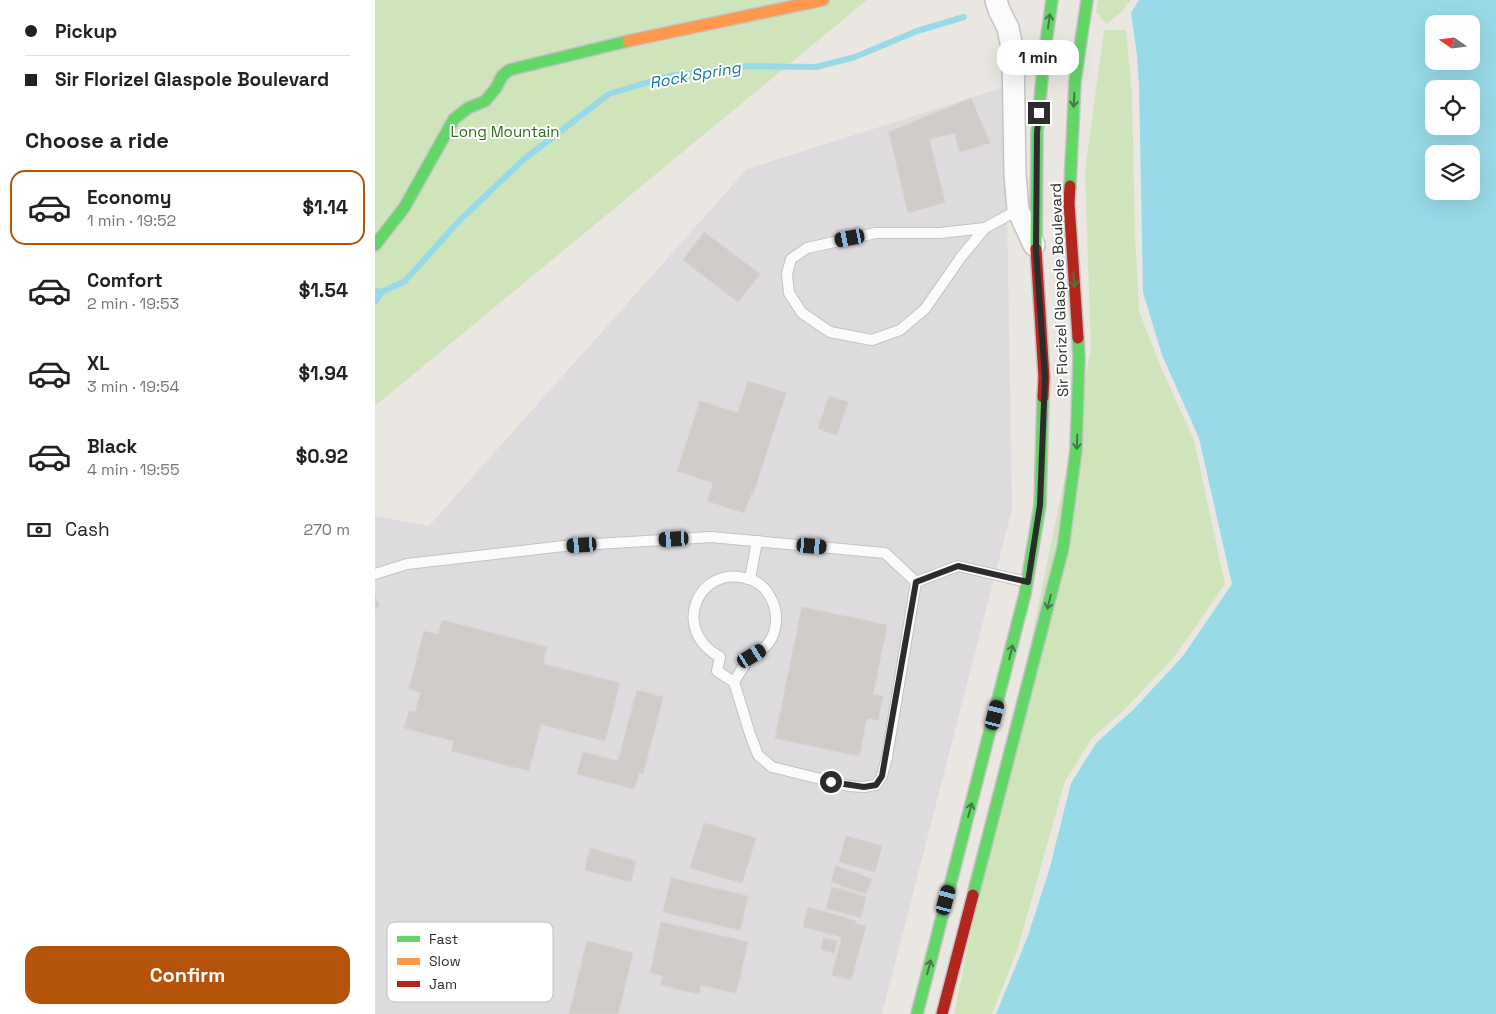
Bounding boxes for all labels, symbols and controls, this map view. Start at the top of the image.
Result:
one-way arrow [1044,14,1054,30]
north arrow [1425,15,1480,70]
map controls [1425,15,1480,200]
text: Pickup [55,19,117,44]
callout: 1 min [998,41,1080,76]
text: 1 min [1018,47,1058,68]
water label: Rock Spring [648,57,743,93]
text: Sir Florizel Glaspole Boulevard [55,67,329,92]
button: locate [1425,80,1480,135]
one-way arrow [1069,92,1079,108]
route end [1028,102,1050,124]
park label: Long Mountain [451,122,559,141]
text: Choose a ride [25,126,169,154]
button: layers [1425,145,1480,200]
street label: Sir Florizel Glaspole Boulevard [1046,183,1072,397]
icon: car [27,185,72,230]
text: Economy [87,185,171,210]
text: $1.14 [303,195,348,220]
text: 1 min · 19:52 [87,210,176,231]
car [833,228,866,248]
icon: car [27,268,72,313]
text: Comfort [87,268,163,293]
one-way arrow [1069,272,1078,288]
text: $1.54 [299,278,348,303]
text: 2 min · 19:53 [87,293,179,314]
icon: car [27,351,72,396]
text: XL [87,351,110,376]
text: $1.94 [298,361,348,386]
text: 3 min · 19:54 [87,376,180,397]
icon: car [27,434,72,479]
text: Black [87,434,137,459]
one-way arrow [1072,434,1081,450]
text: $0.92 [296,444,348,469]
text: 4 min · 19:55 [87,459,180,480]
icon: cash [25,516,53,544]
text: Cash [65,517,110,542]
text: 270 m [303,519,350,540]
car [658,531,689,547]
car [566,536,597,554]
car [796,537,827,555]
one-way arrow [1044,594,1053,610]
car [735,642,768,670]
one-way arrow [1007,645,1016,661]
car [984,699,1005,731]
route start [820,771,842,793]
one-way arrow [966,802,975,818]
car [934,884,957,916]
legend [387,922,553,1002]
text: Fast [429,930,458,948]
button: Confirm [25,946,350,1004]
text: Slow [429,952,461,970]
one-way arrow [925,959,934,975]
text: Jam [429,975,457,993]

